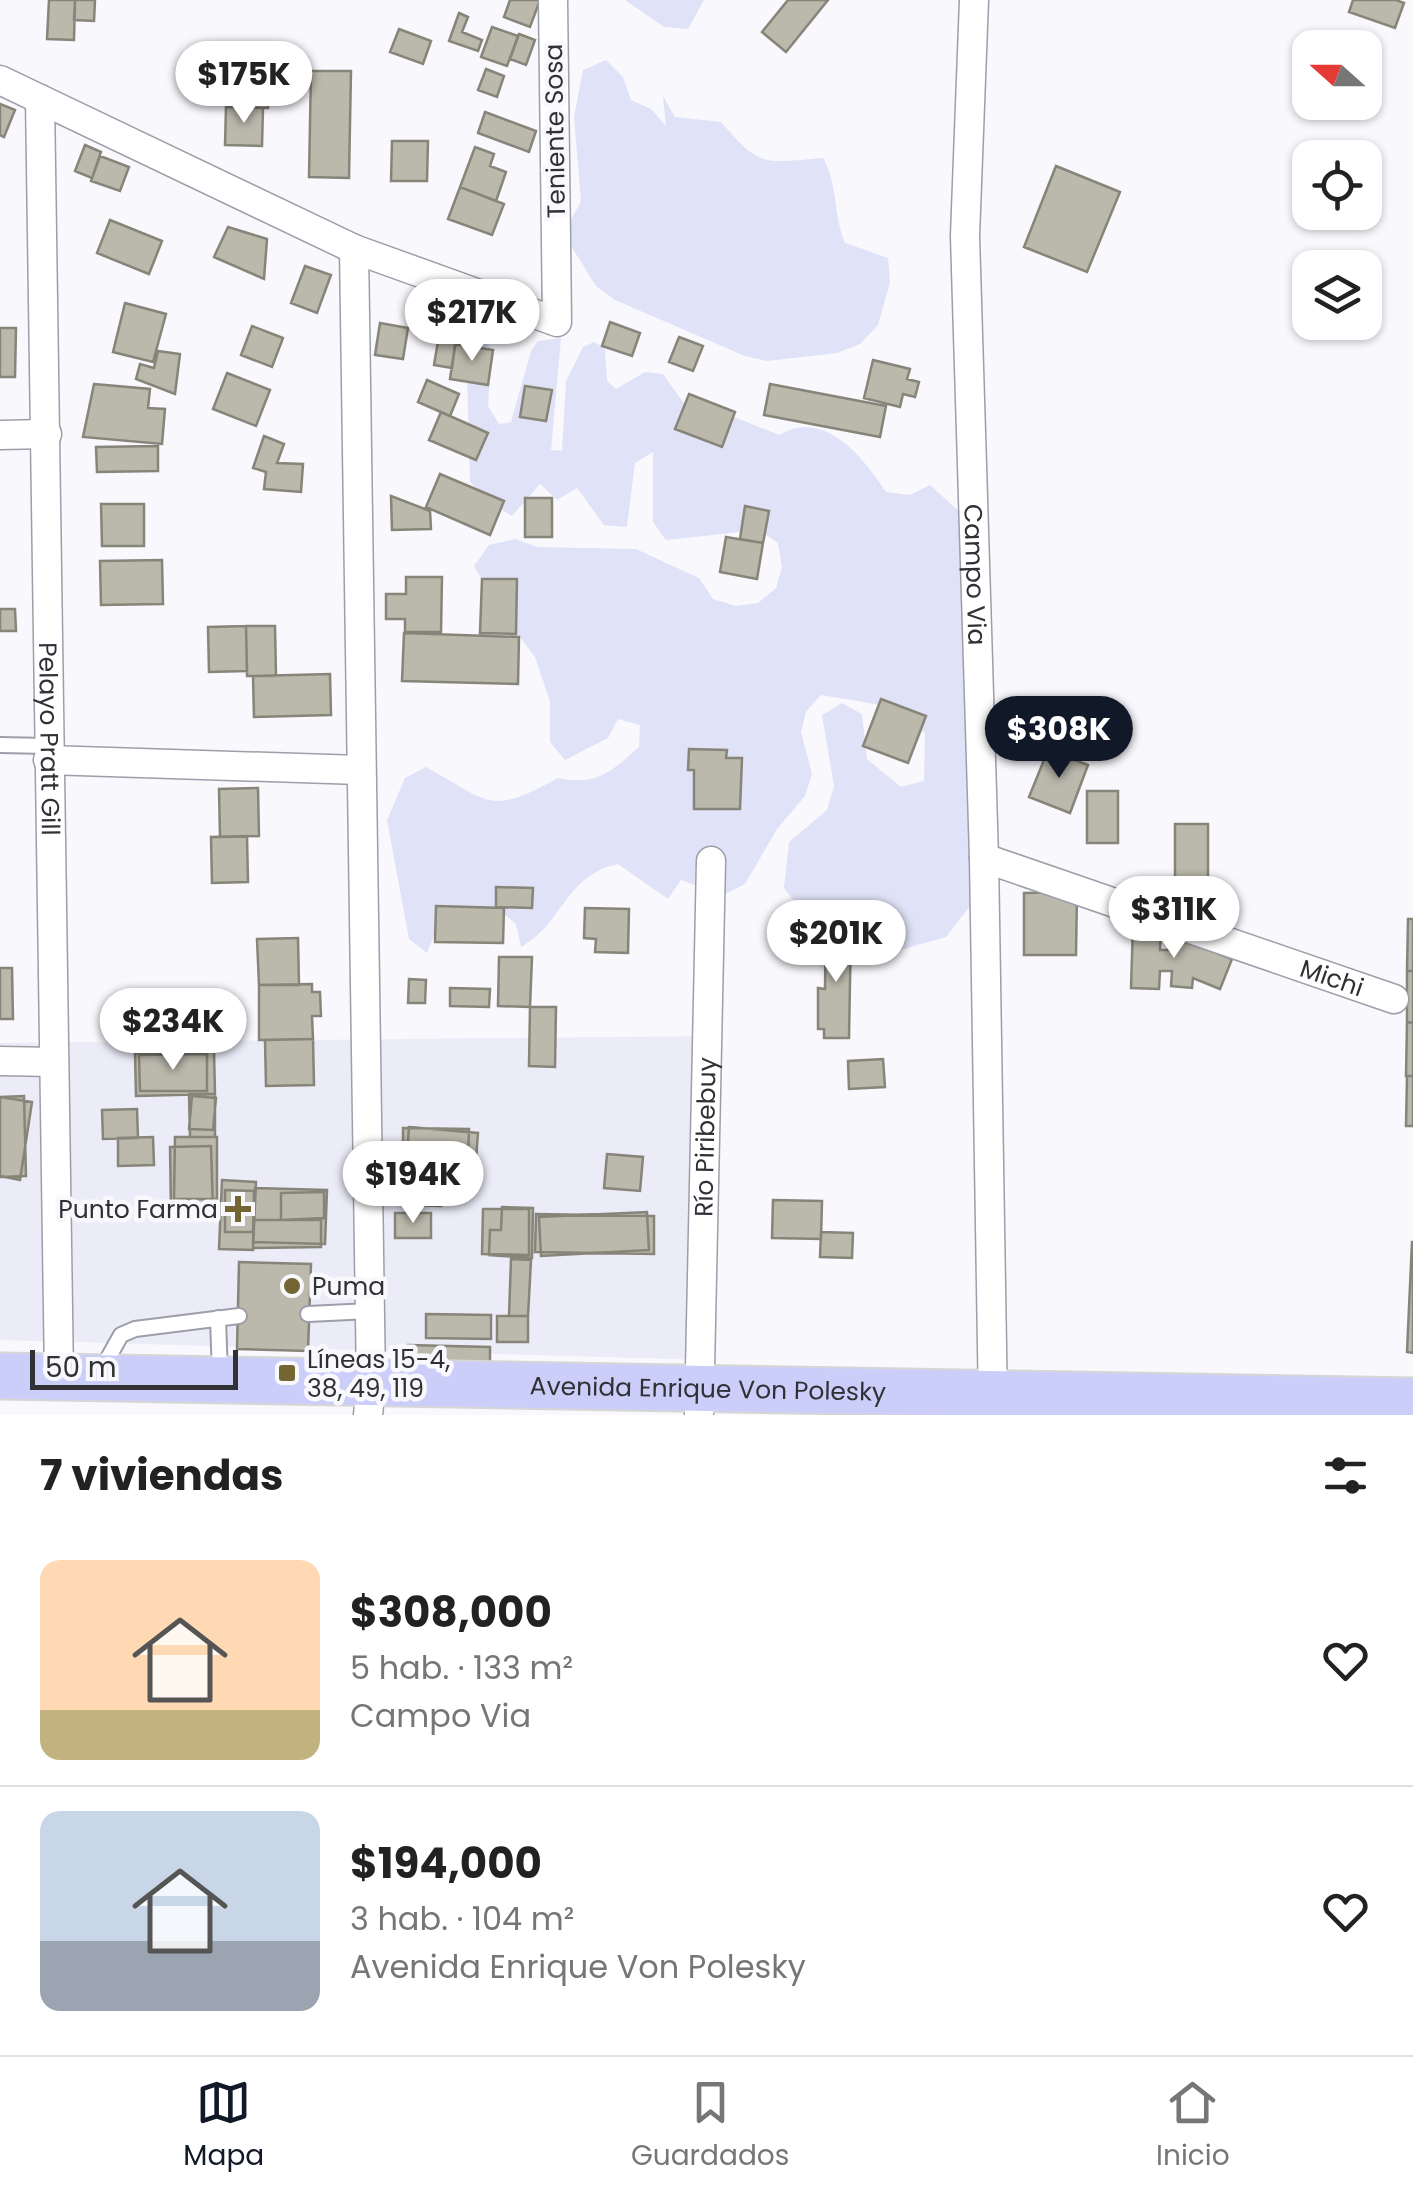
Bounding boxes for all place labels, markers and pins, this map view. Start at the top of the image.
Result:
pin: $175K [174,41,314,126]
pin: $217K [402,279,542,364]
pin: $308K [989,696,1129,781]
pin: $311K [1104,876,1244,961]
pin: $201K [766,900,906,985]
pin: $234K [103,988,243,1073]
pin: $194K [343,1141,483,1226]
place label: Punto Farma [58,1192,218,1227]
marker: Punto Farma [227,1198,249,1220]
place label: Puma [312,1269,385,1304]
marker: Puma [281,1275,303,1297]
place label: Líneas 15-4, 38, 49, 119 [307,1342,450,1406]
marker: Líneas 15-4, 38, 49, 119 [276,1362,298,1384]

